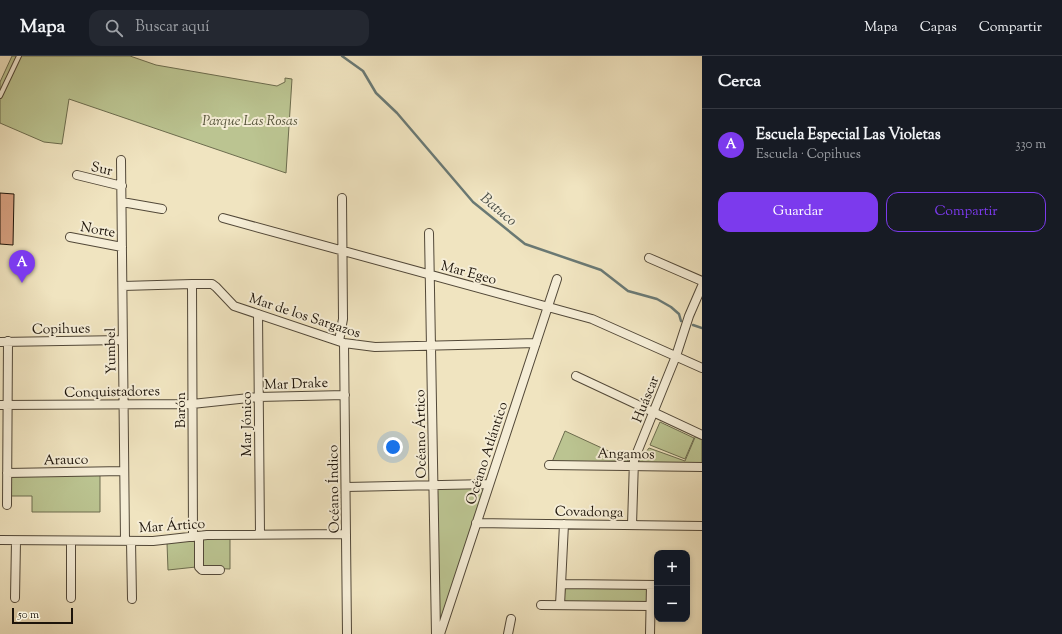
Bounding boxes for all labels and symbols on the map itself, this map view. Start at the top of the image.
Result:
park label: Parque Las Rosas [202,112,298,132]
street label: Sur [89,158,115,182]
water label: Batuco [475,189,521,232]
street label: Norte [79,218,117,244]
pin: A [9,250,35,283]
street label: Mar Egeo [438,257,499,291]
street label: Mar de los Sargazos [246,289,363,344]
street label: Copihues [32,319,90,341]
street label: Yumbel [102,327,122,374]
street label: Huáscar [628,373,666,426]
street label: Mar Drake [264,374,328,396]
street label: Conquistadores [64,382,160,404]
street label: Océano Ártico [411,389,433,479]
street label: Mar Jónico [238,391,258,457]
street label: Barón [172,392,192,428]
street label: Océano Atlántico [462,399,514,508]
your location [383,437,403,457]
street label: Océano Índico [324,444,346,533]
street label: Angamos [597,445,655,465]
street label: Arauco [44,451,89,471]
street label: Covadonga [555,502,624,524]
street label: Mar Ártico [138,515,206,539]
scale bar [12,606,73,625]

